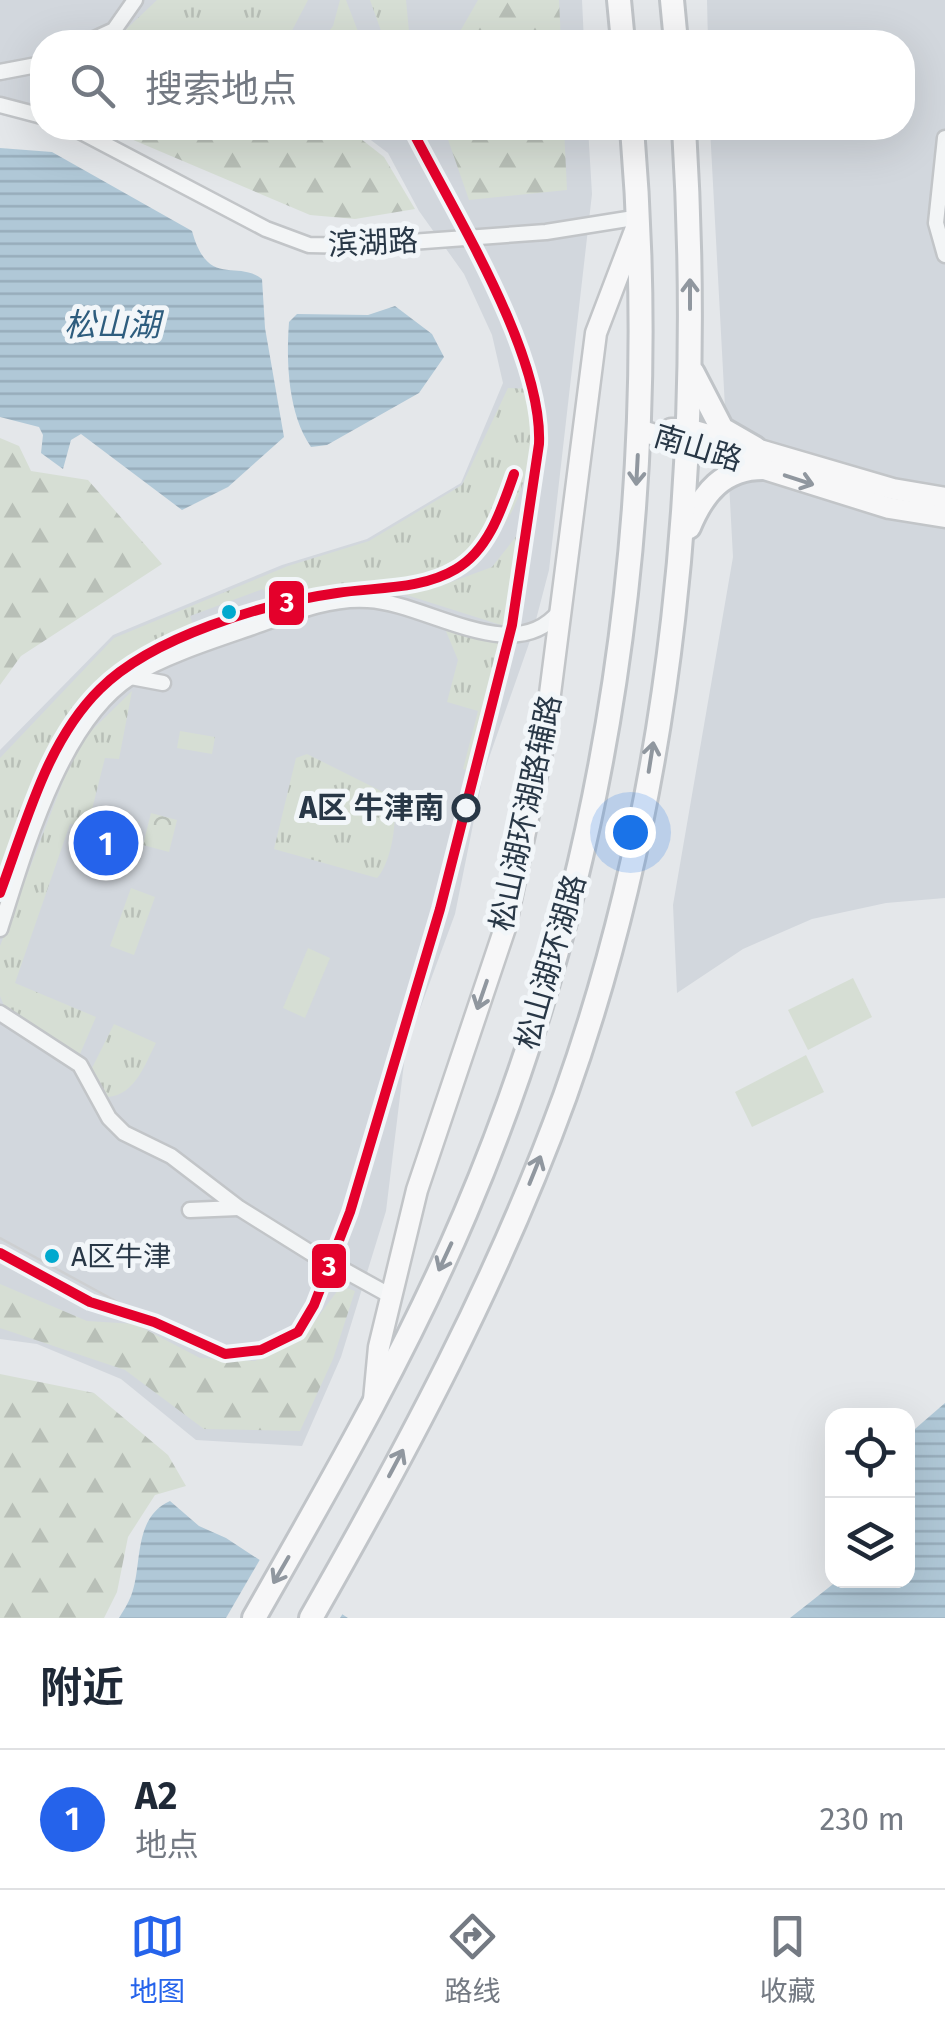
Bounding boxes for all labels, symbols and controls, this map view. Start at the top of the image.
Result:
search box [30,30,915,140]
icon: search [65,58,120,113]
text: 搜索地点 [145,66,297,112]
street label: 滨湖路 [327,223,419,263]
one-way arrow [680,279,700,312]
water label: 松山湖 [64,306,165,344]
street label: 南山路 [650,418,746,478]
one-way arrow [627,453,646,485]
one-way arrow [782,472,814,490]
line badge: 3 [267,579,306,627]
text: 3 [279,586,294,619]
unlabelled marker [219,602,239,622]
street label: 松山湖环湖路辅路 [483,692,569,934]
one-way arrow [643,741,661,774]
place label: A区 牛津南 [298,790,444,826]
marker: A区 牛津南 [453,795,479,821]
pin: 1 [74,806,138,880]
your location [605,807,656,858]
street label: 松山湖环湖路 [509,871,593,1053]
one-way arrow [471,978,489,1010]
one-way arrow [528,1155,546,1186]
place label: A区牛津 [71,1240,171,1273]
one-way arrow [435,1241,454,1271]
line badge: 3 [310,1242,348,1290]
marker: A区牛津 [42,1246,62,1266]
text: 3 [321,1250,336,1283]
map controls [825,1408,915,1588]
button: locate [825,1408,915,1498]
one-way arrow [387,1449,406,1479]
button: layers [825,1498,915,1588]
one-way arrow [270,1555,290,1585]
text: 附近 [40,1663,124,1713]
text: A2 [135,1773,177,1819]
text: 1 [65,1800,80,1838]
text: 230 m [820,1800,905,1838]
text: 地点 [135,1826,199,1864]
tab: 地图 [129,1909,186,2009]
tab: 路线 [444,1909,501,2009]
tab: 收藏 [759,1909,816,2009]

